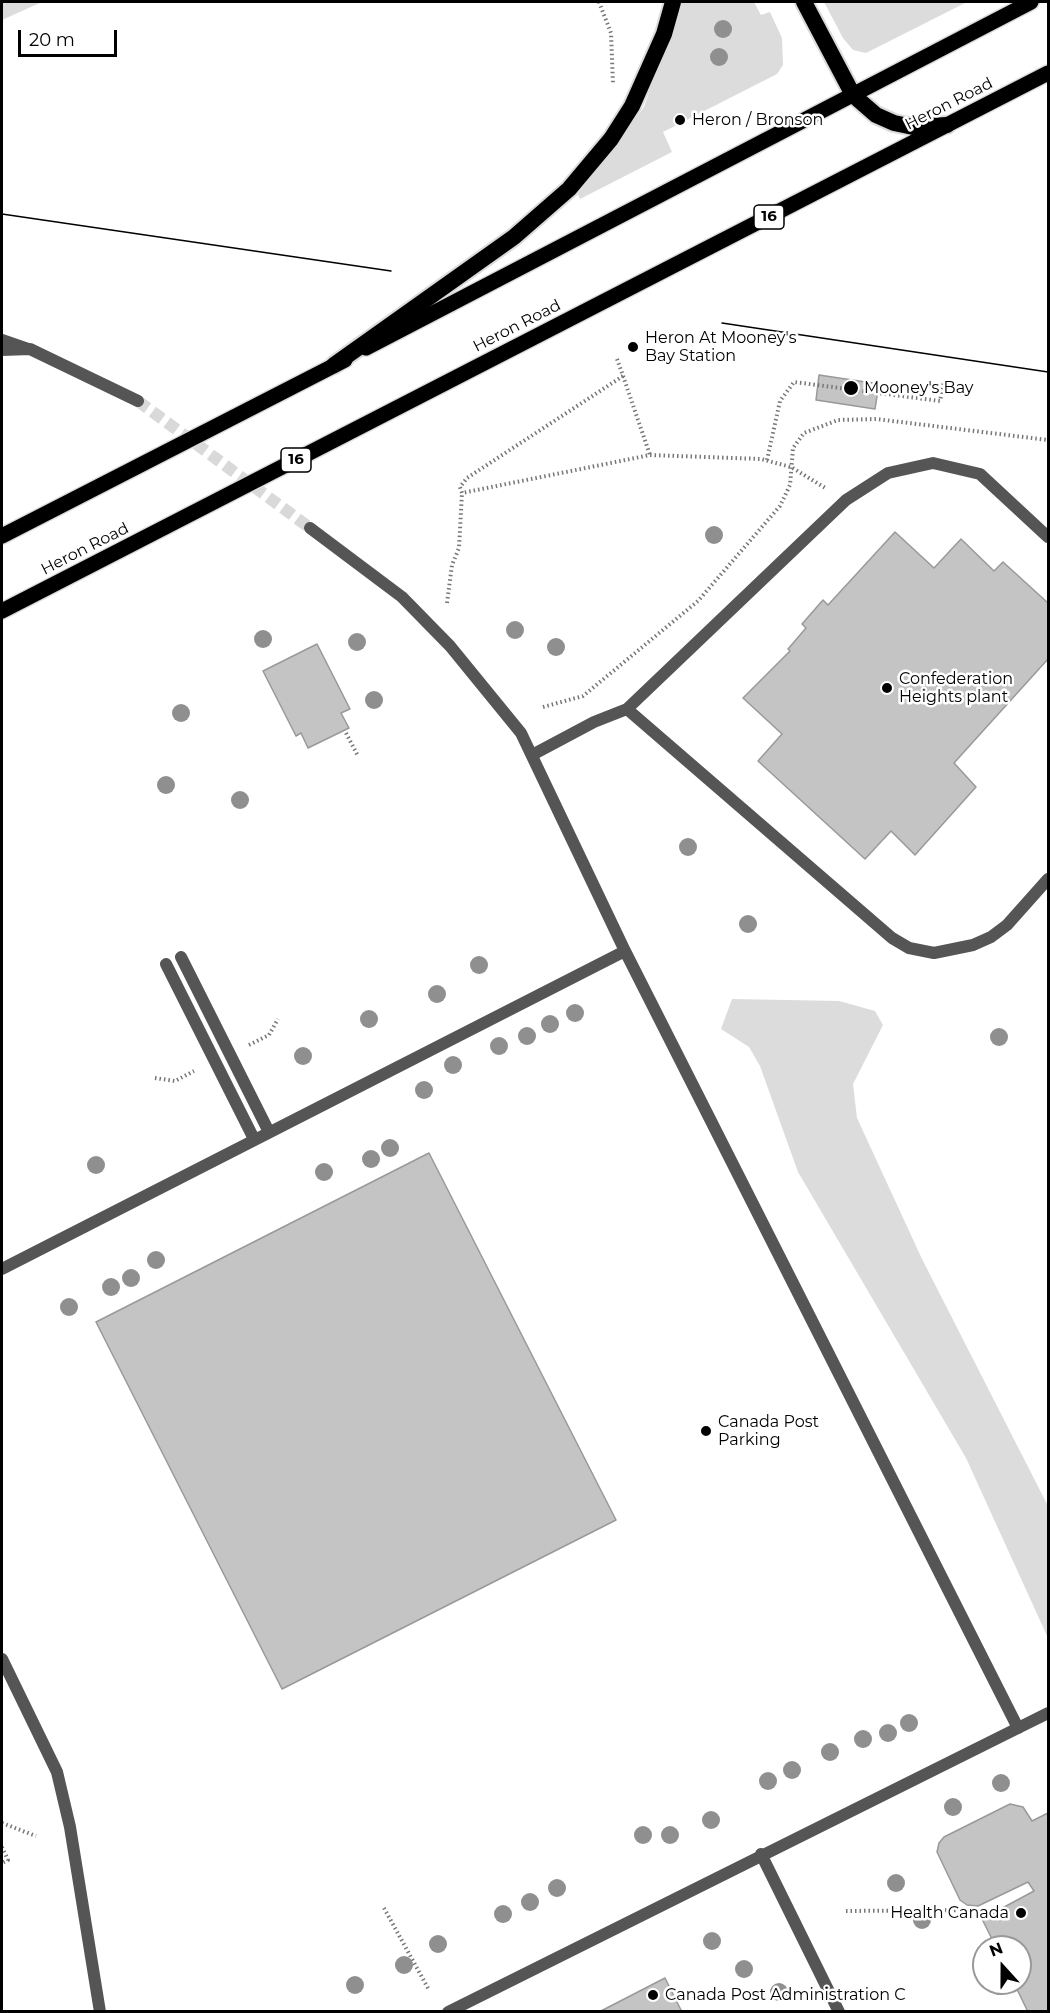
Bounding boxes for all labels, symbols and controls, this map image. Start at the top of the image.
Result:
scale bar [21,18,120,56]
text: 20 m [29,29,75,51]
street label: Heron Road [902,74,996,134]
place label: Heron / Bronson [692,110,823,130]
marker: Heron / Bronson [673,113,687,127]
road number: 16 [754,205,784,229]
street label: Heron Road [470,296,564,356]
place label: Heron At Mooney's Bay Station [645,328,796,366]
marker: Heron At Mooney's Bay Station [626,340,640,354]
place label: Mooney's Bay [864,378,973,398]
marker: Mooney's Bay [842,379,860,397]
road number: 16 [281,448,311,472]
street label: Heron Road [38,519,132,579]
place label: Confederation Heights plant [899,669,1013,707]
marker: Confederation Heights plant [880,681,894,695]
place label: Canada Post Parking [718,1412,819,1450]
marker: Canada Post Parking [699,1424,713,1438]
place label: Health Canada [890,1903,1009,1923]
marker: Health Canada [1014,1906,1028,1920]
north arrow [972,1935,1032,1995]
text: N [987,1938,1006,1961]
place label: Canada Post Administration C [665,1985,906,2005]
marker: Canada Post Administration C [646,1988,660,2002]

